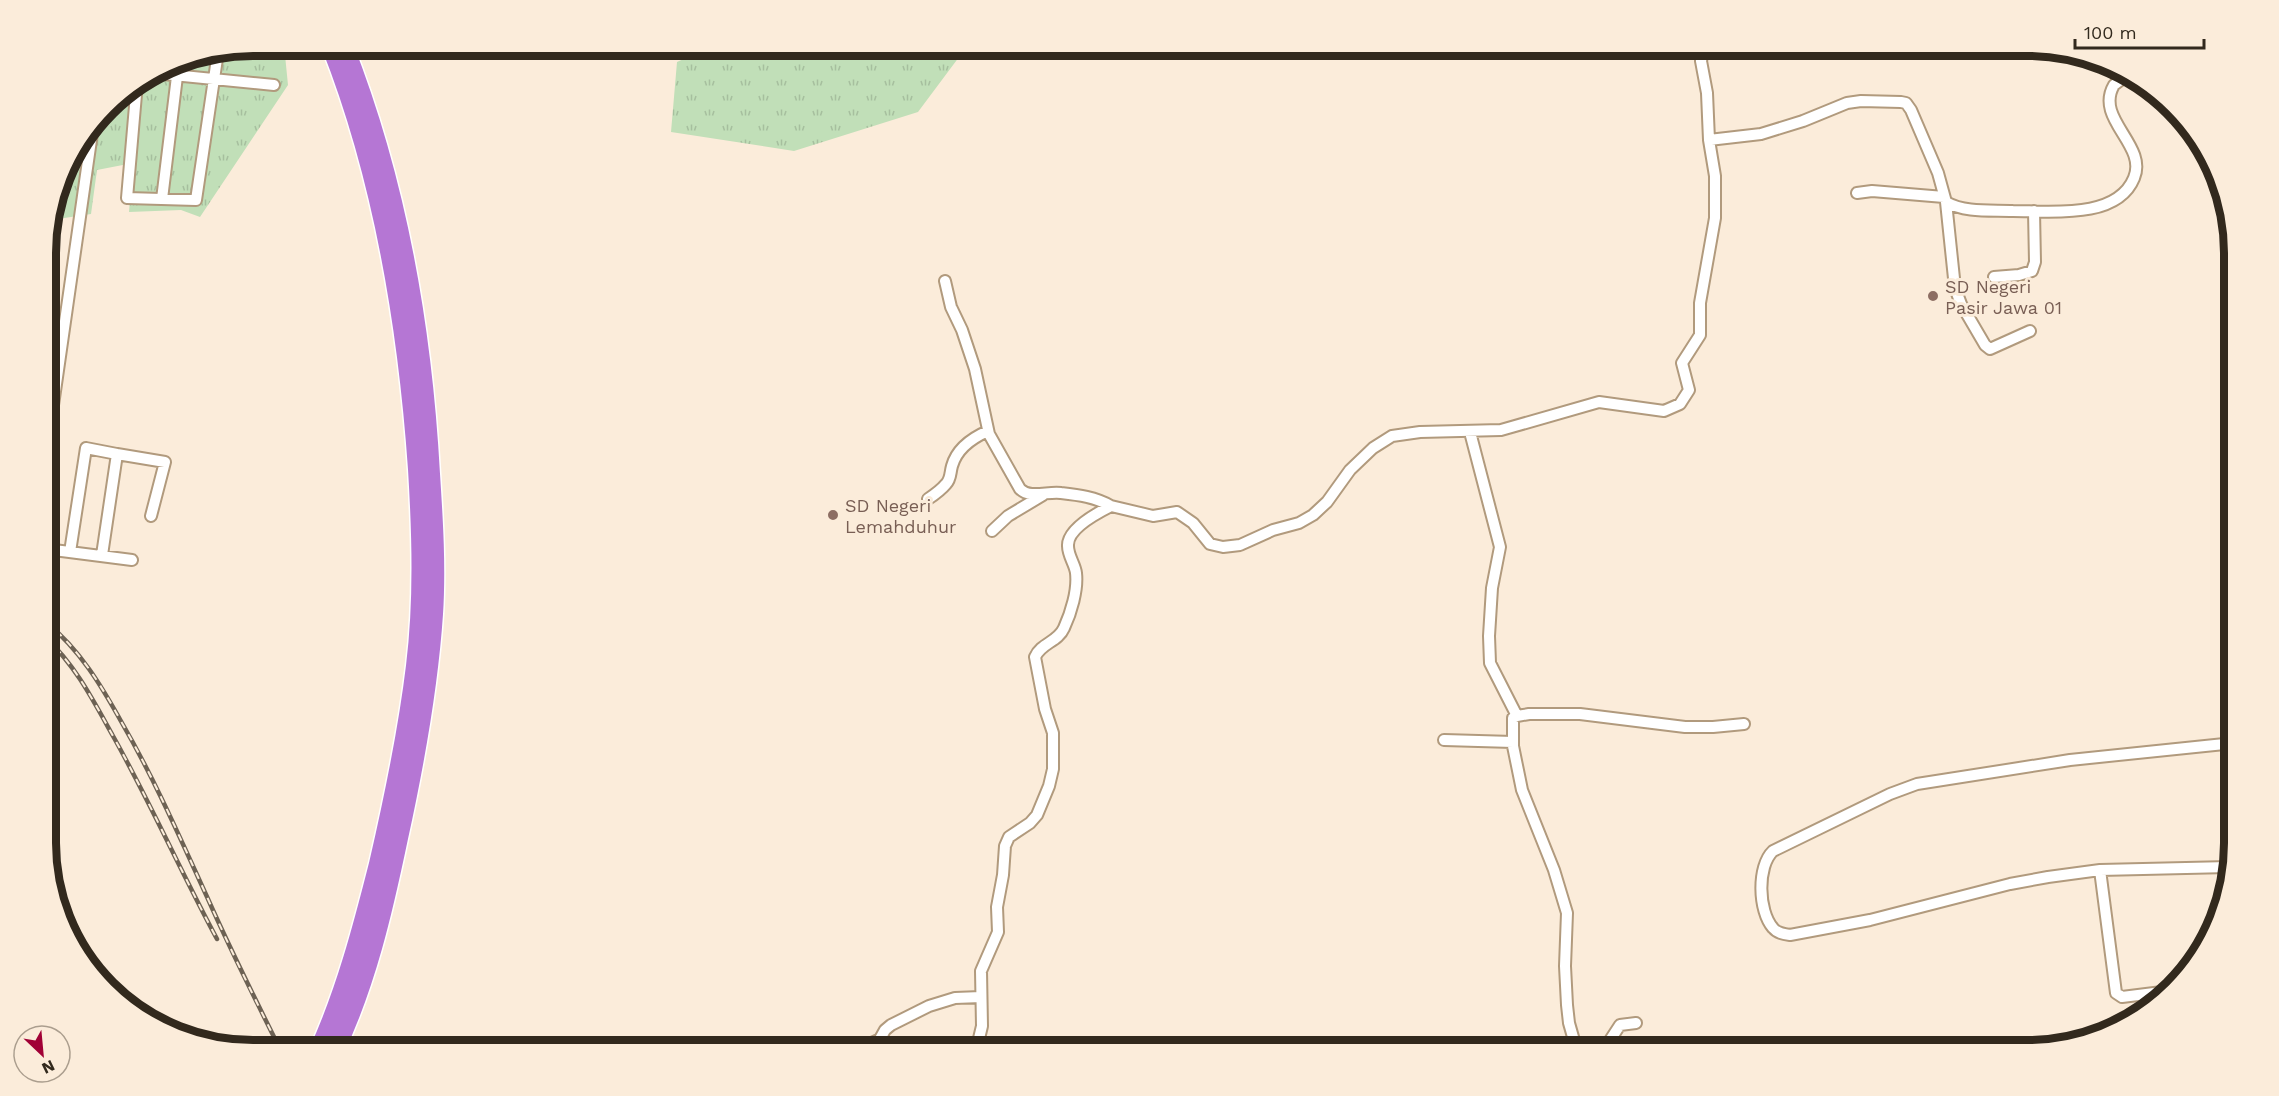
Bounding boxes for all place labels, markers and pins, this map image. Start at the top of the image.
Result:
place label: SD Negeri Pasir Jawa 01 [1945,276,2062,318]
marker: SD Negeri Pasir Jawa 01 [1926,289,1940,303]
place label: SD Negeri Lemahduhur [845,495,956,537]
marker: SD Negeri Lemahduhur [826,508,840,522]

